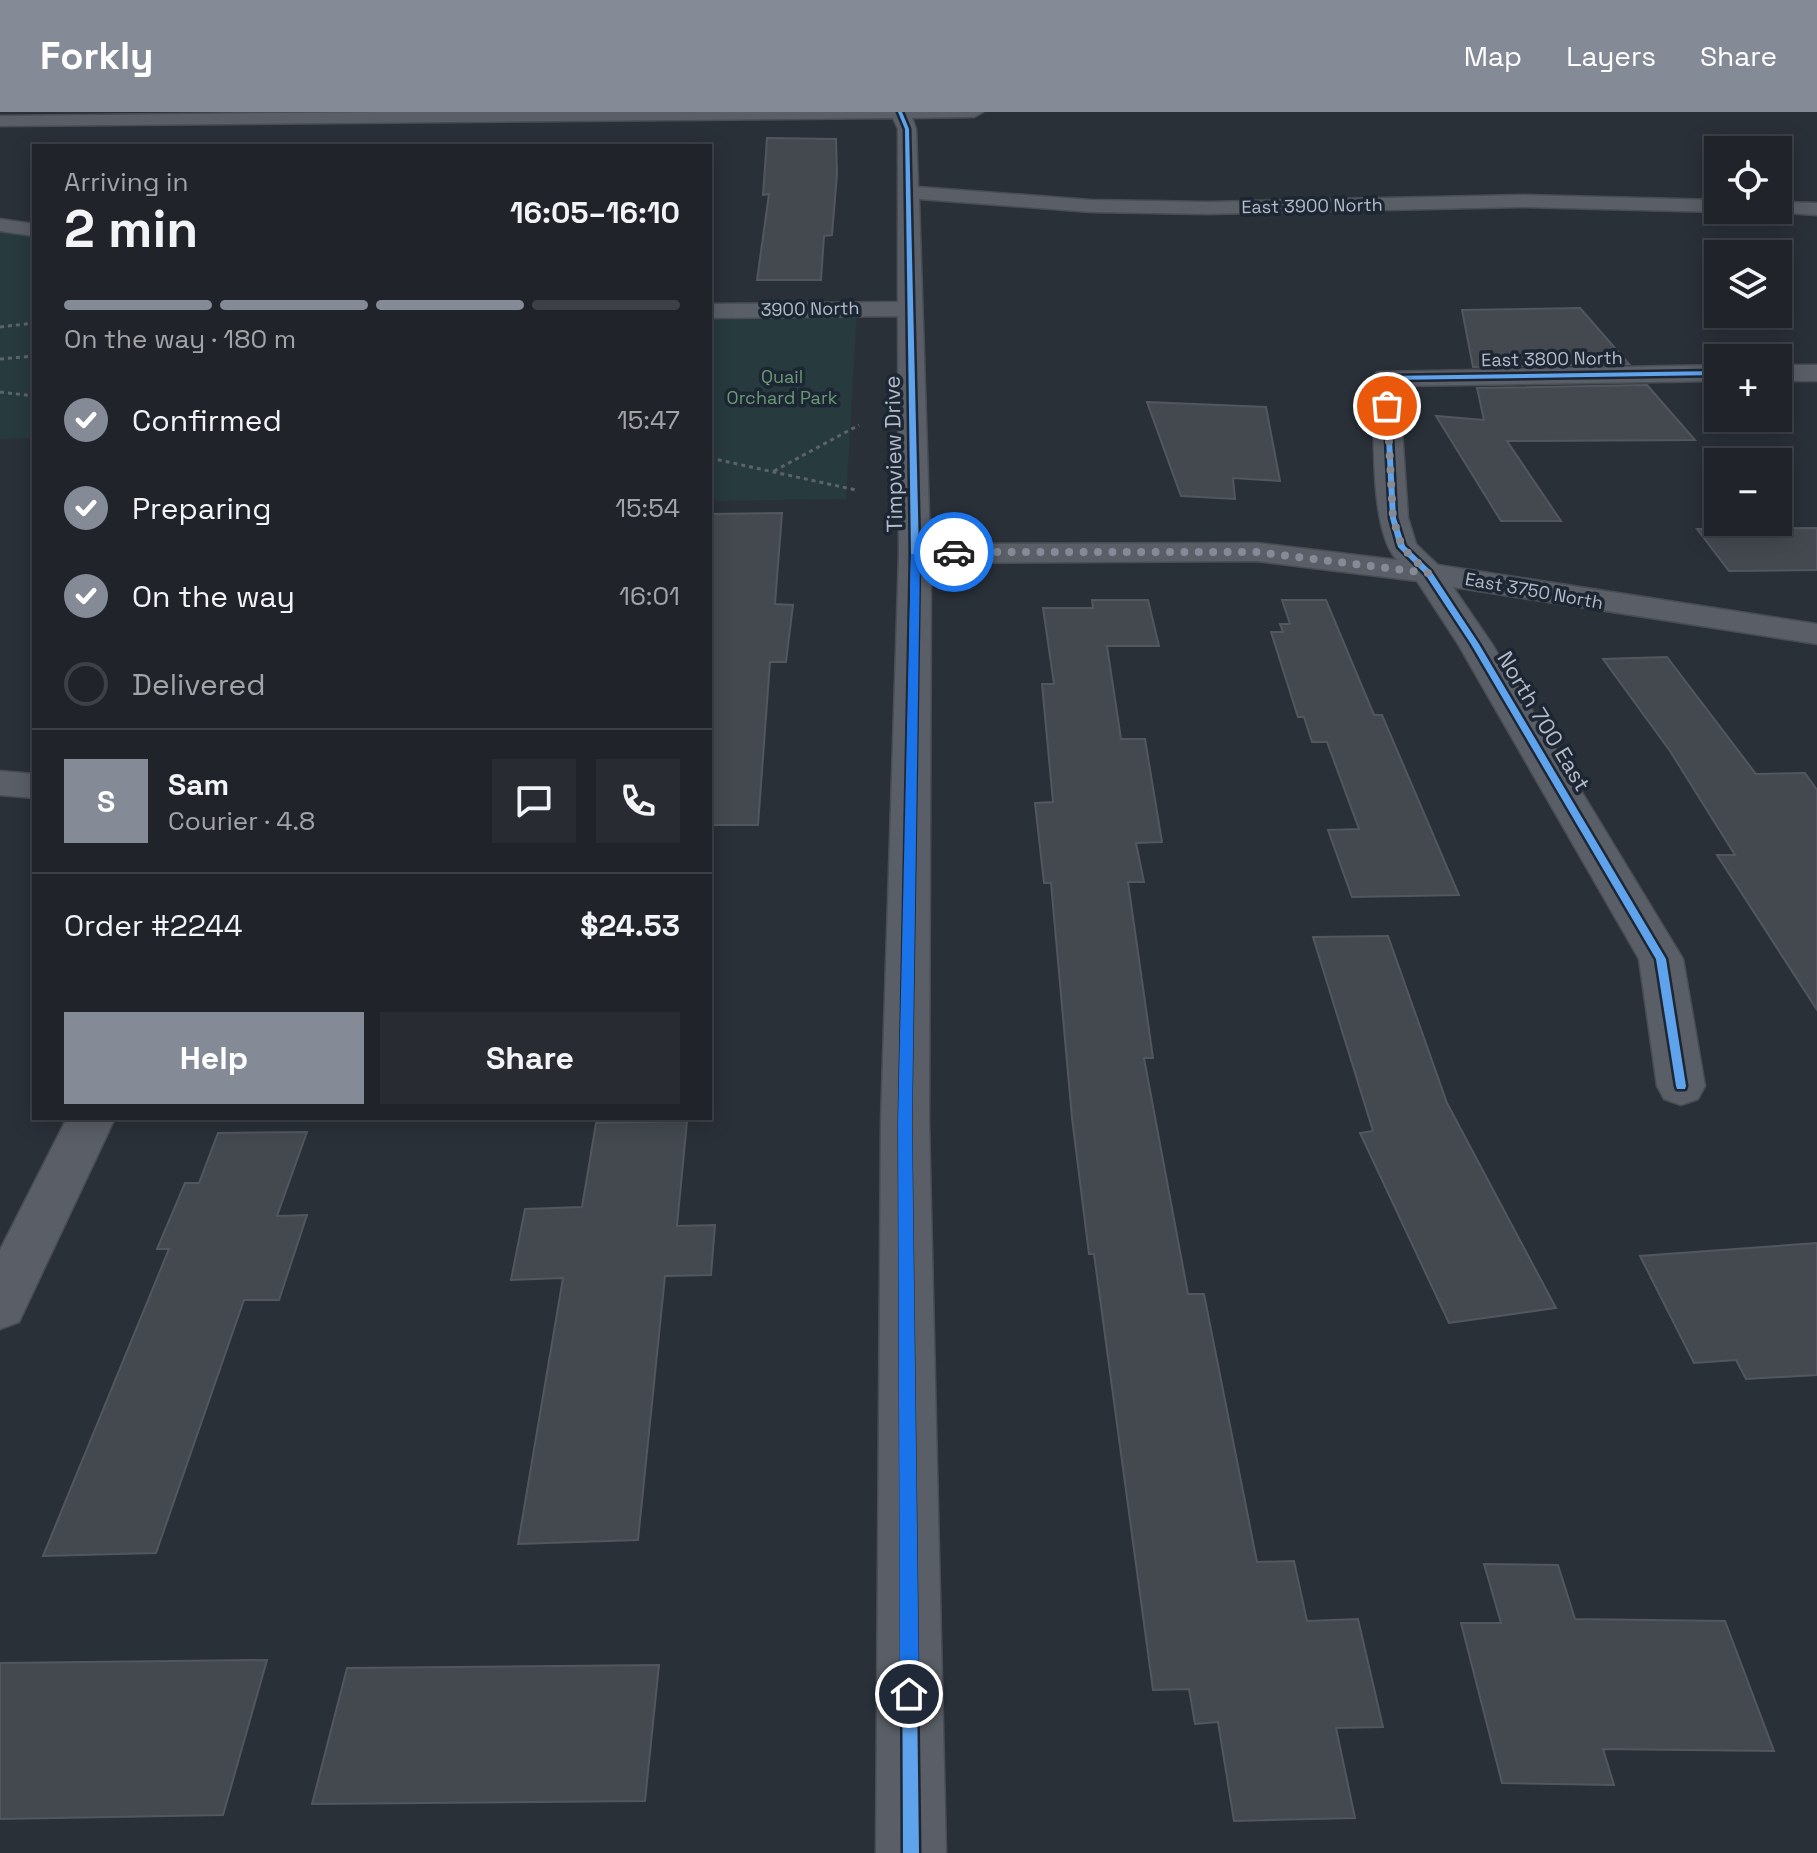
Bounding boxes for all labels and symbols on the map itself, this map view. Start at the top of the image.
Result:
street label: East 3900 North [1241,193,1383,218]
street label: 3900 North [760,296,860,321]
street label: East 3800 North [1481,346,1623,371]
park label: Quail Orchard Park [727,365,838,409]
pin [1353,372,1421,440]
street label: Timpview Drive [878,375,908,533]
courier [914,512,994,592]
street label: East 3750 North [1463,567,1605,614]
street label: North 700 East [1491,646,1597,796]
pin [875,1660,943,1728]

